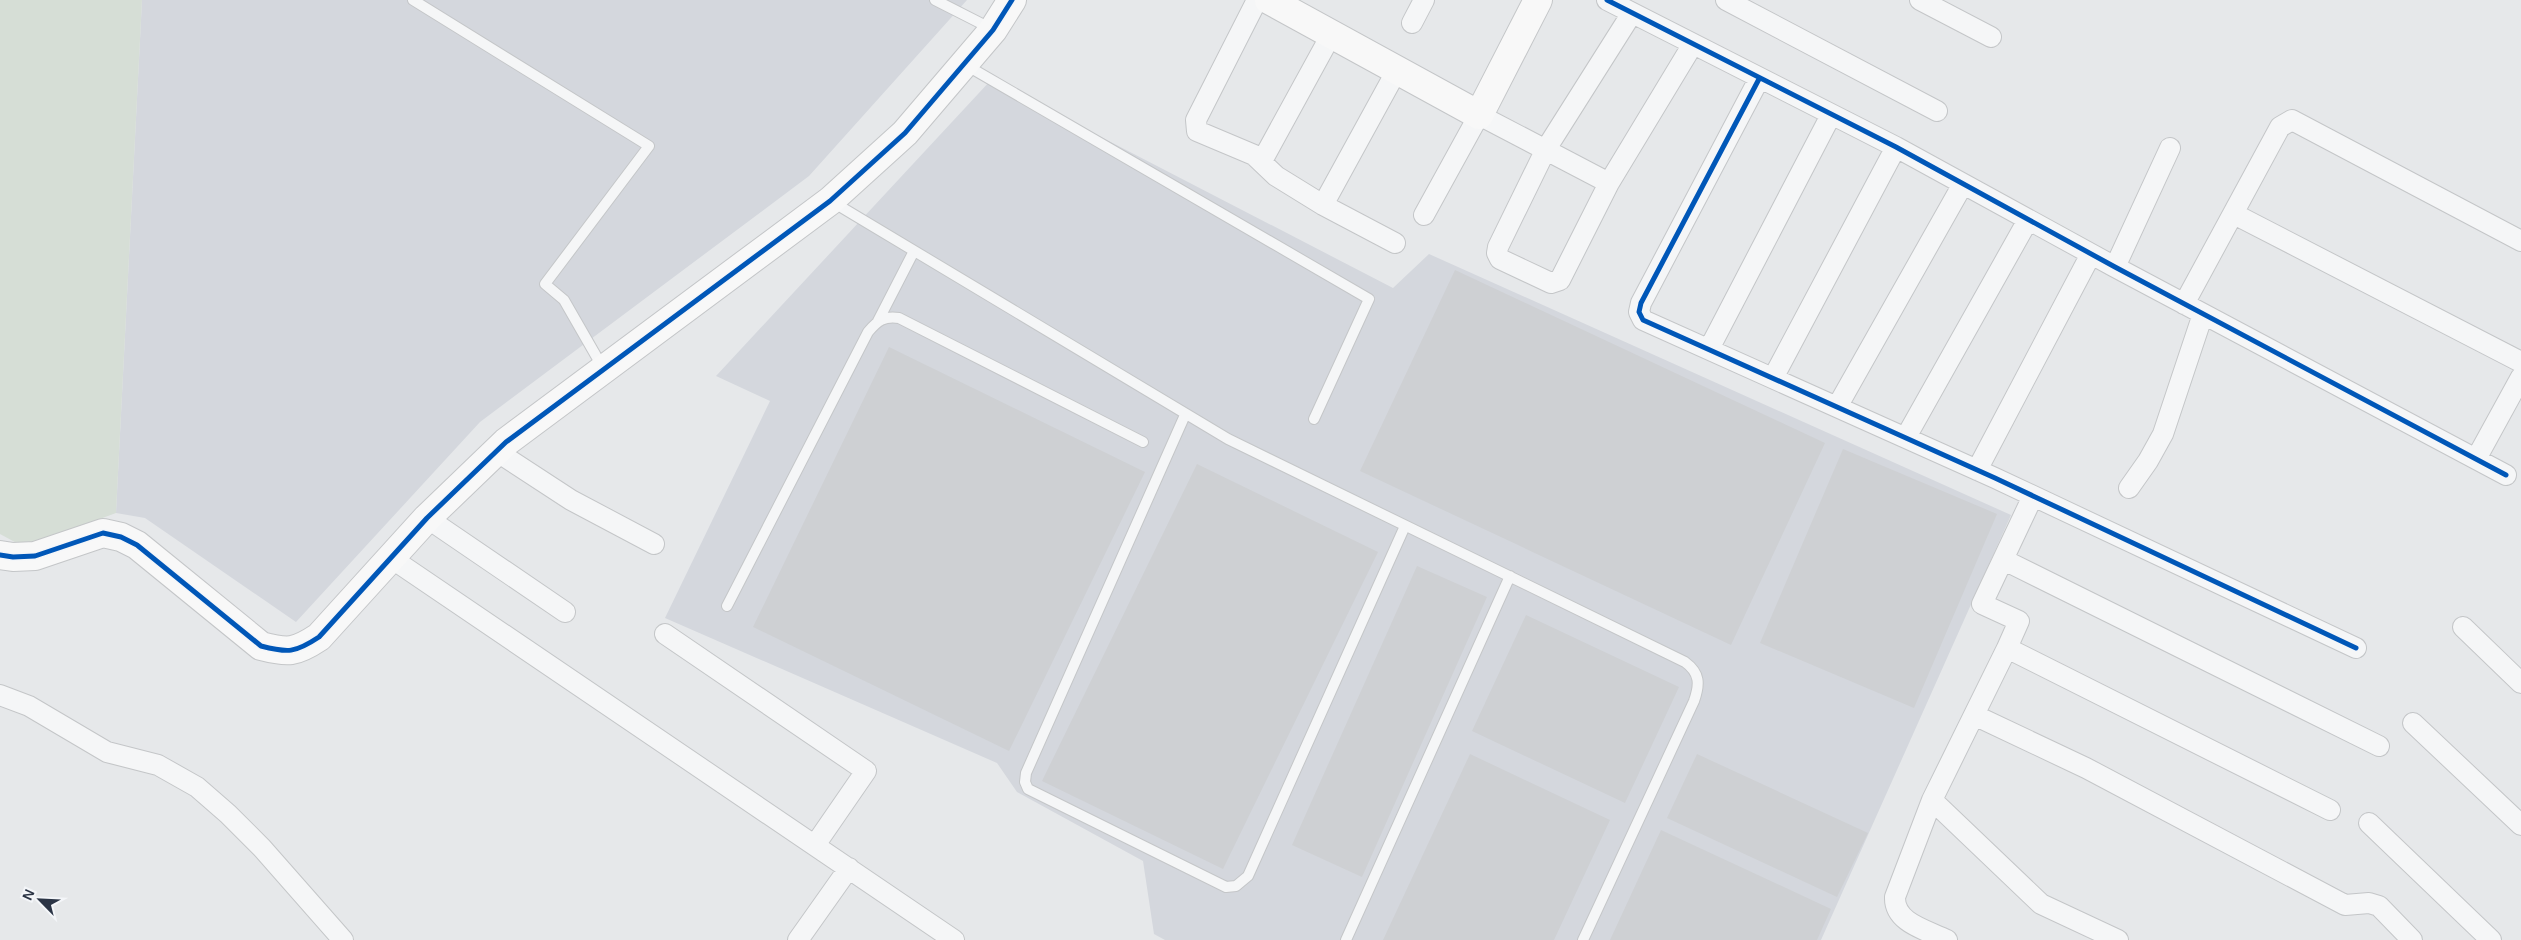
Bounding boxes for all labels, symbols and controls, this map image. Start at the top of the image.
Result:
north arrow [15,875,65,925]
text: N [19,887,37,903]

